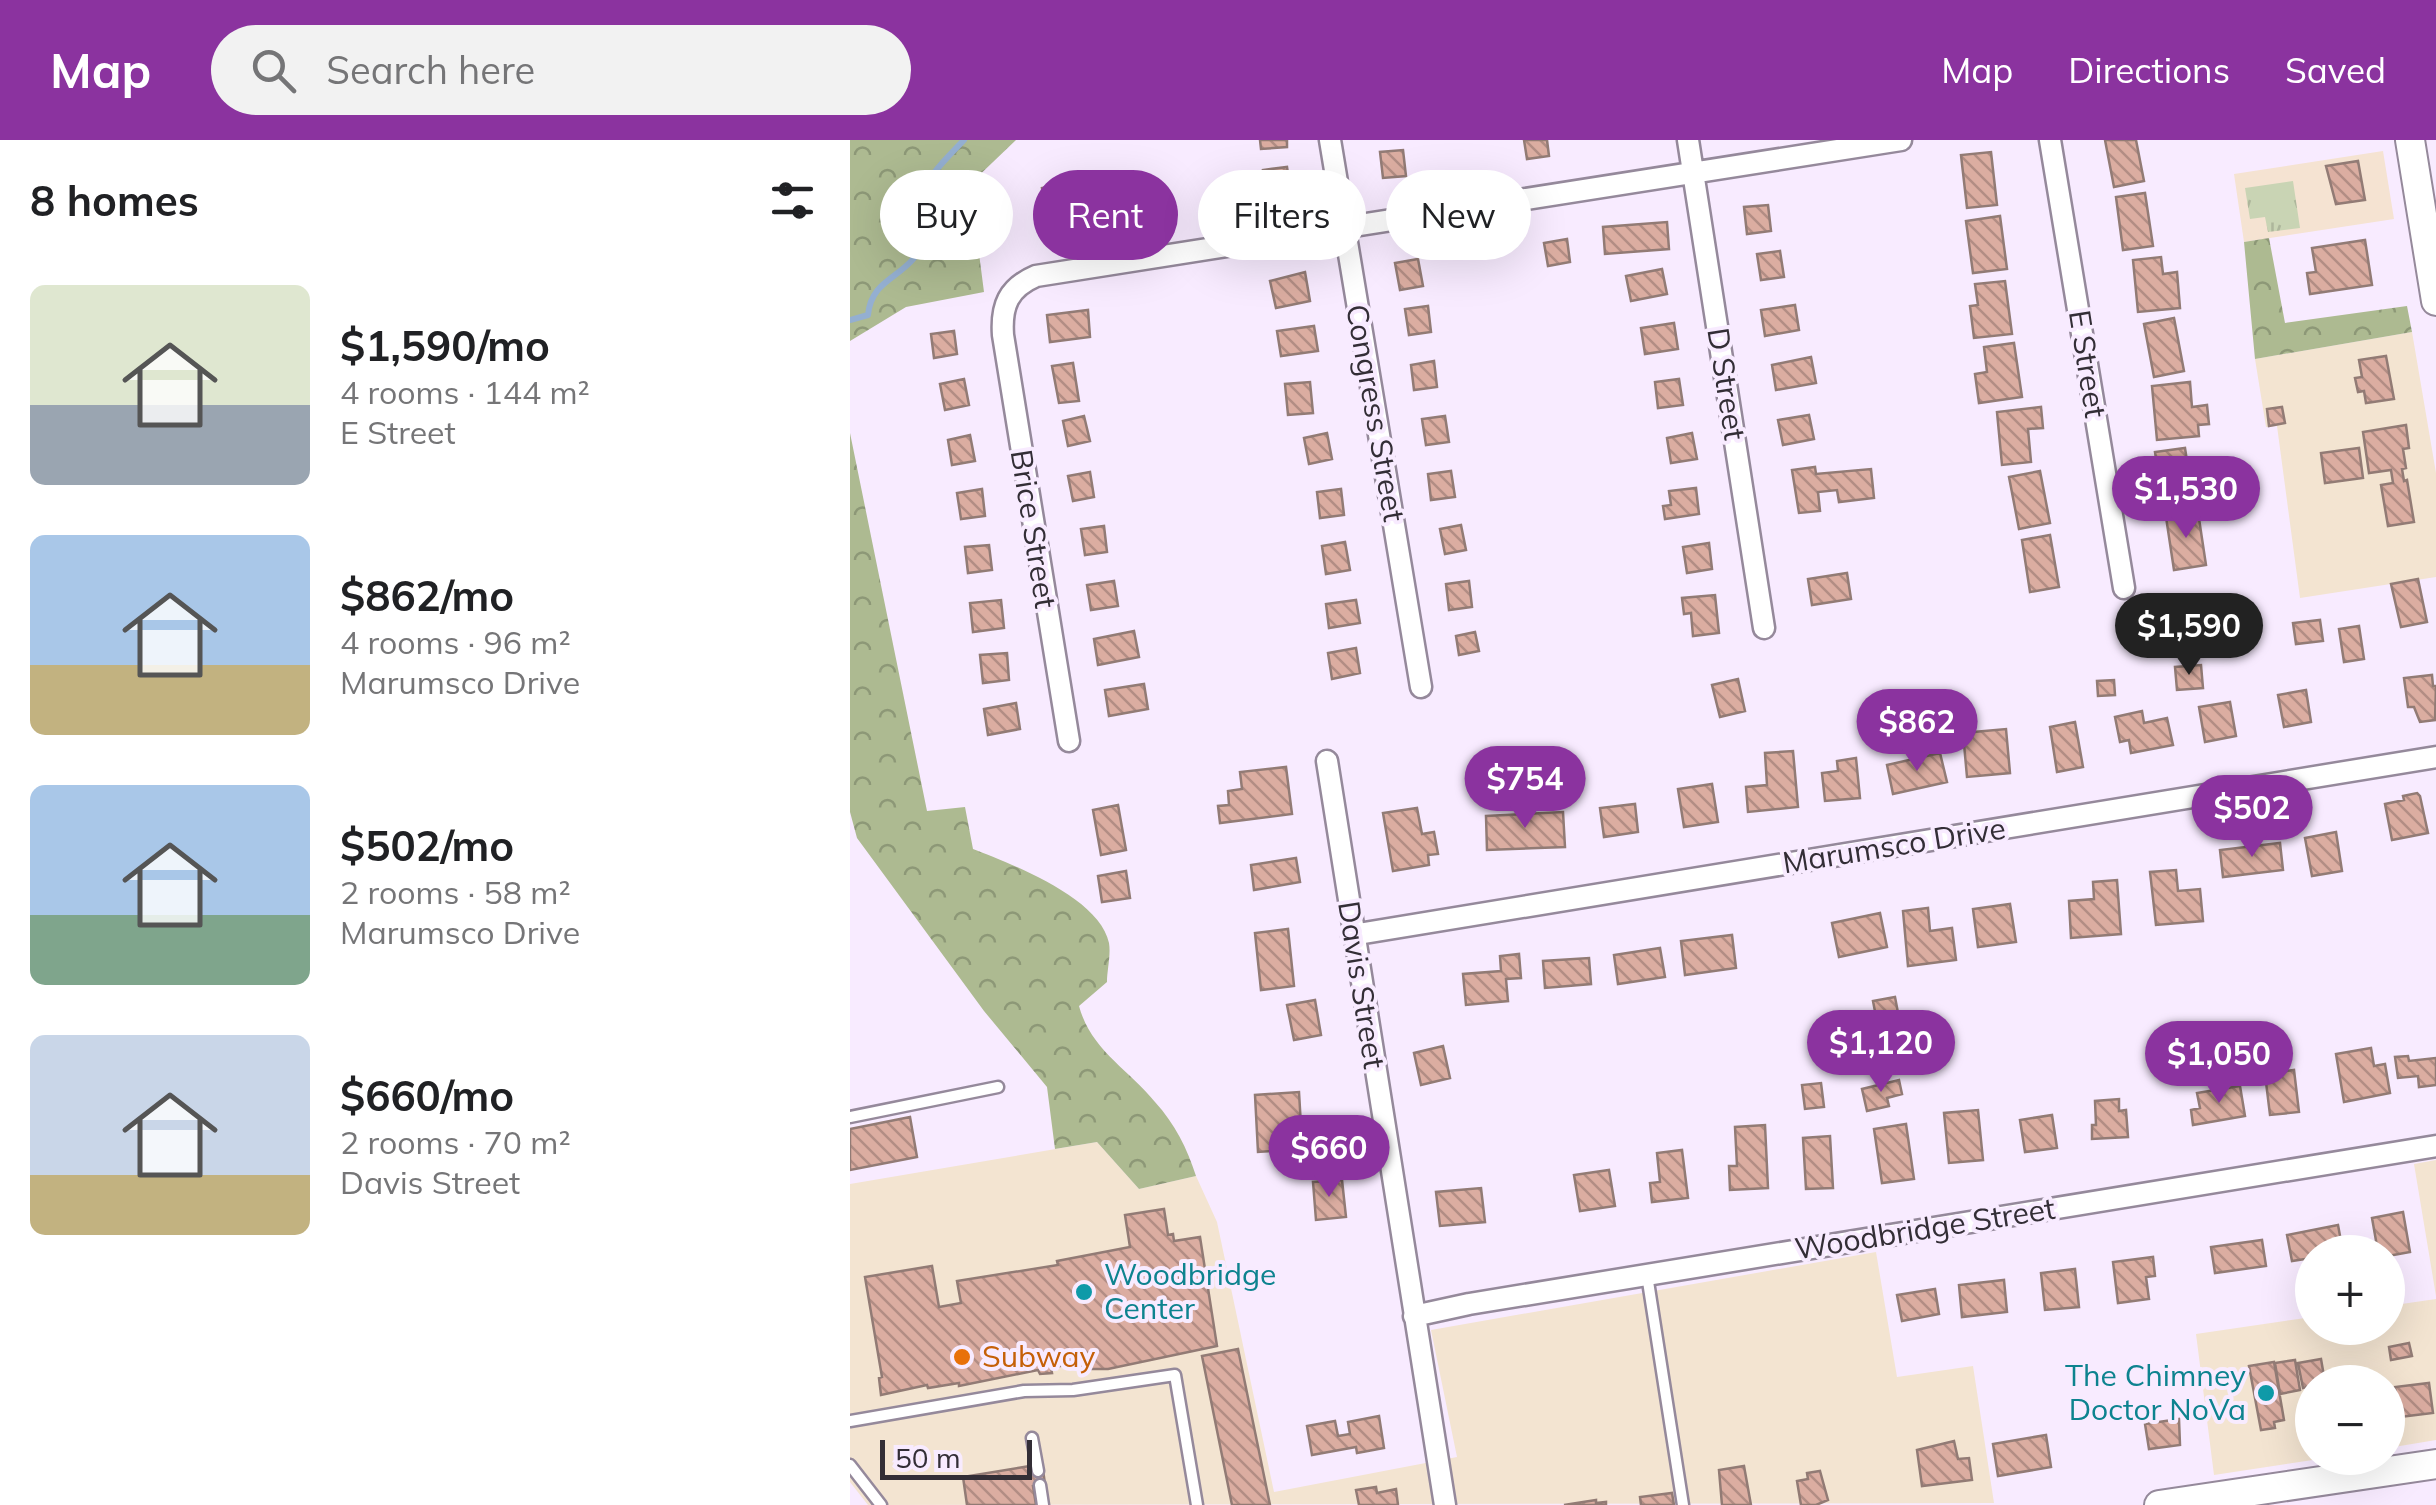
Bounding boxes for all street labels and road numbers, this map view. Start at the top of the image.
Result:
street label: Congress Street [1338,301,1414,524]
street label: E Street [2061,307,2115,420]
street label: D Street [1699,325,1755,443]
street label: Brice Street [1003,447,1065,611]
street label: Marumsco Drive [1780,809,2008,881]
street label: Davis Street [1330,898,1394,1071]
street label: Woodbridge Street [1792,1189,2058,1267]

